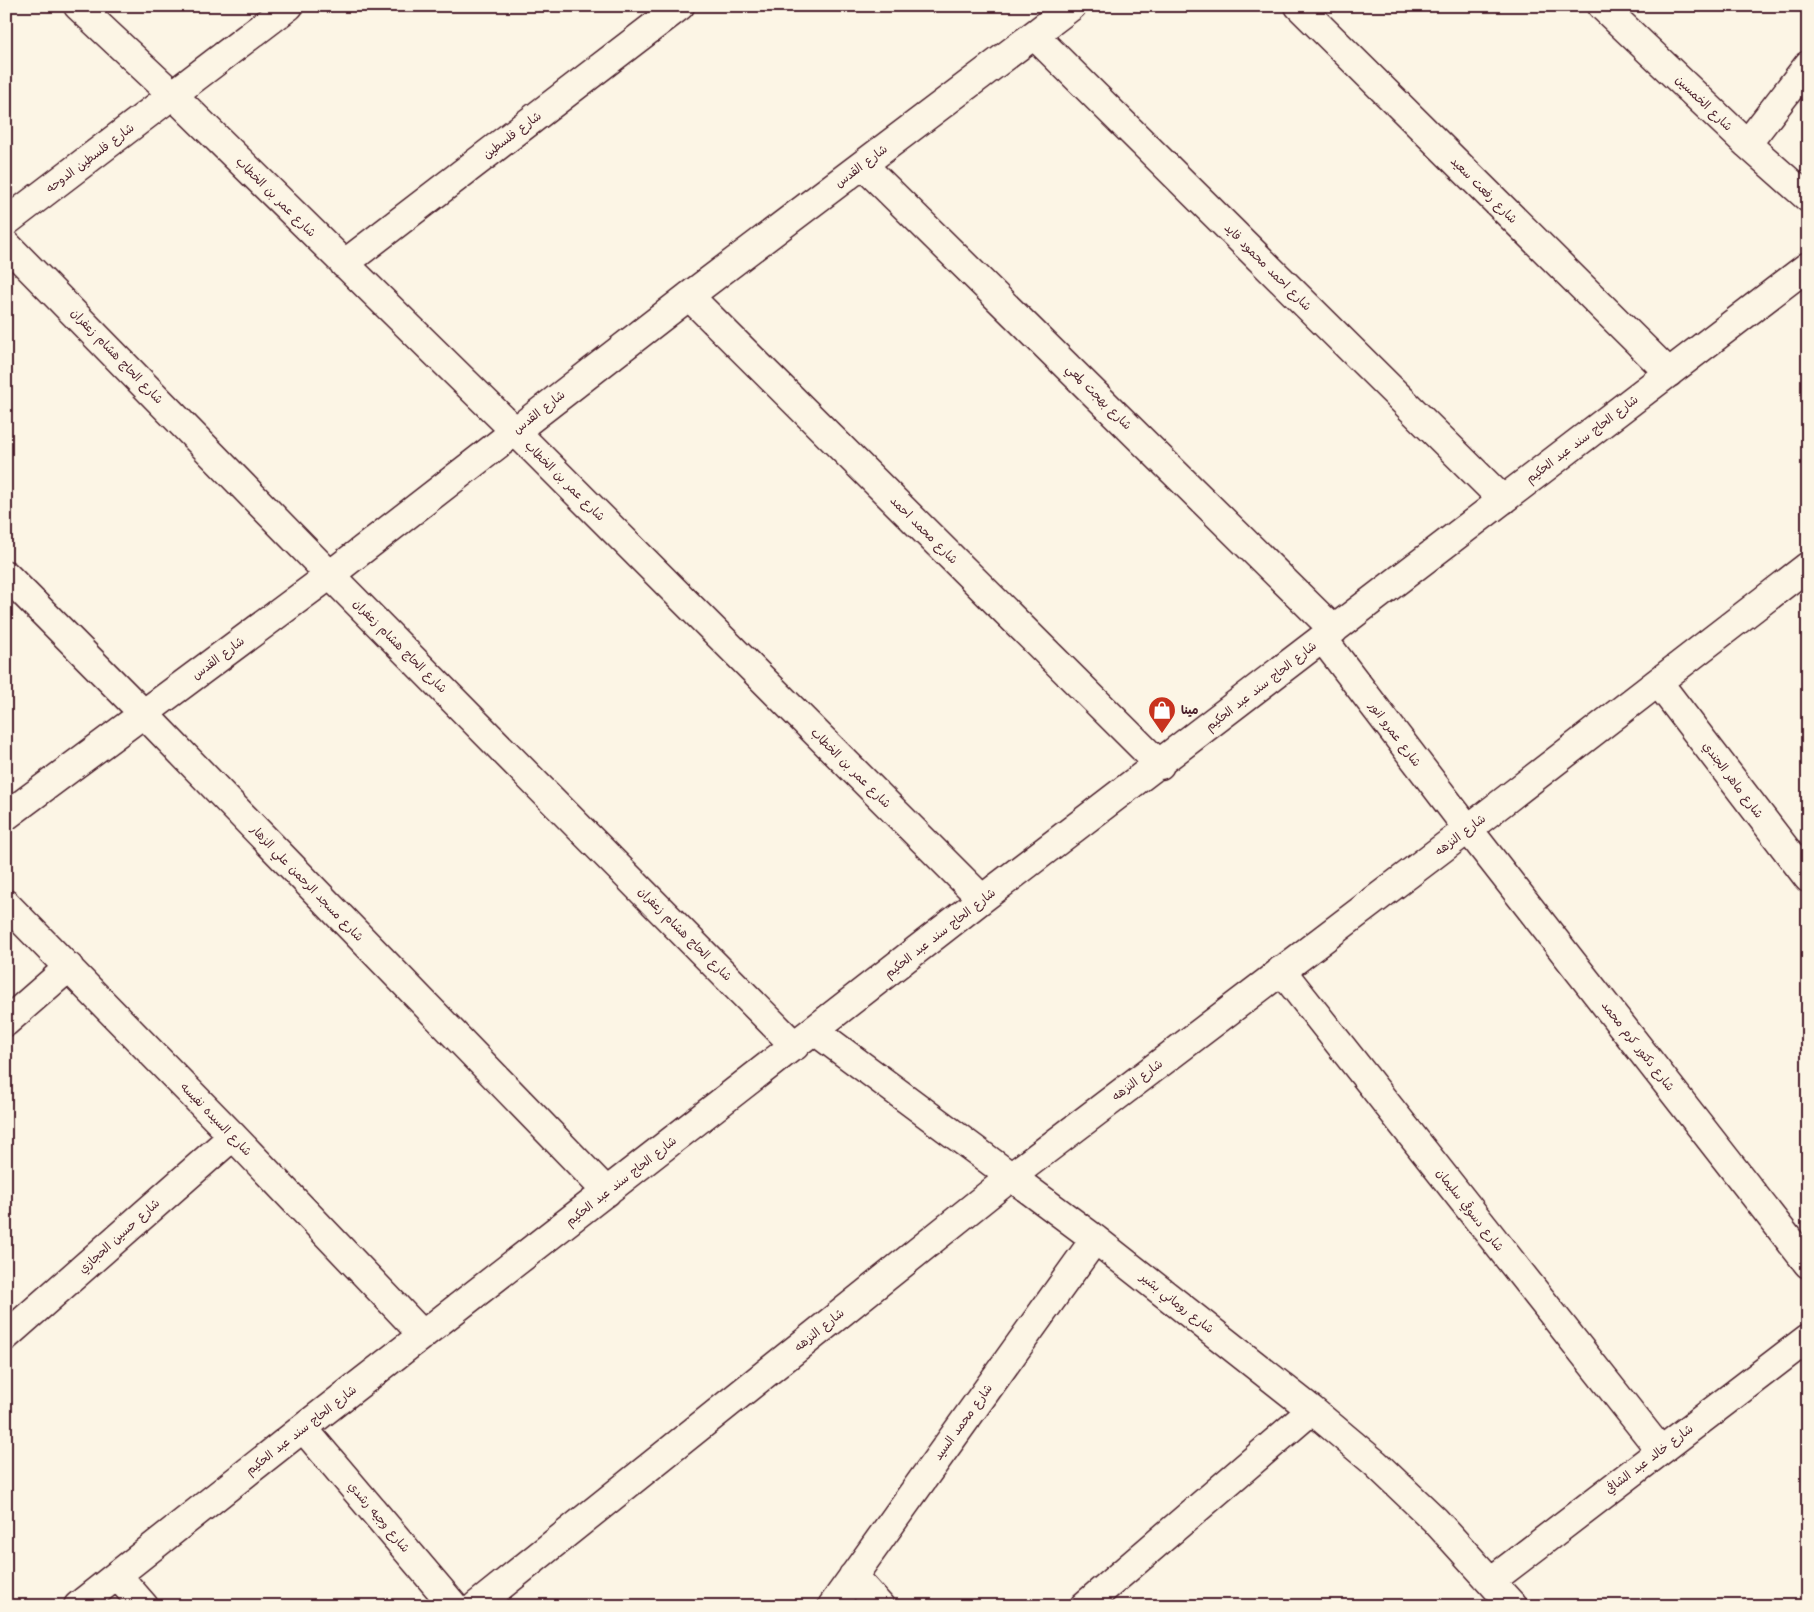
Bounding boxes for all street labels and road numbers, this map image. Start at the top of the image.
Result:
street label: شارع الخمسين [1670,71,1737,136]
street label: شارع فلسطين [479,107,546,164]
street label: شارع فلسطين الدوحه [42,119,138,198]
street label: شارع القدس [831,140,892,193]
street label: شارع رفعت سعيد [1446,152,1522,228]
street label: شارع عمر بن الخطاب [231,153,320,242]
street label: شارع احمد محمود فايد [1220,219,1316,315]
street label: شارع الحاج هشام زعفران [66,304,167,409]
street label: شارع بهجت لمعي [1061,360,1136,435]
street label: شارع القدس [509,386,570,439]
street label: شارع الحاج سند عبد الحكيم [1522,391,1643,488]
street label: شارع عمر بن الخطاب [520,437,609,526]
street label: شارع محمد احمد [885,492,962,569]
street label: شارع الحاج هشام زعفران [348,595,451,698]
street label: شارع القدس [188,632,249,685]
street label: شارع الحاج سند عبد الحكيم [1202,637,1321,736]
street label: شارع عمرو انور [1363,697,1426,771]
street label: شارع عمر بن الخطاب [806,724,895,813]
street label: شارع ماهر الجندي [1697,738,1768,823]
street label: شارع النزهه [1431,810,1490,861]
street label: شارع مسجد الرحمن علي الزهار [244,820,368,947]
street label: شارع الحاج هشام زعفران [633,883,736,986]
street label: شارع الحاج سند عبد الحكيم [881,884,1000,983]
street label: شارع دكتور كرم محمد [1596,997,1679,1096]
street label: شارع النزهه [1108,1055,1167,1106]
street label: شارع السيده نفيسه [175,1078,256,1161]
street label: شارع الحاج سند عبد الحكيم [562,1132,681,1231]
street label: شارع دسوقي سليمان [1431,1165,1508,1256]
street label: شارع حسين الحجازي [74,1194,164,1278]
street label: شارع روماني بشير [1134,1268,1218,1339]
street label: شارع النزهه [790,1304,849,1357]
street label: شارع محمد السيد [929,1380,998,1464]
street label: شارع الحاج سند عبد الحكيم [242,1381,361,1480]
street label: شارع خالد عبد الشافي [1601,1420,1697,1499]
street label: شارع وجيه رشدي [343,1478,414,1557]

